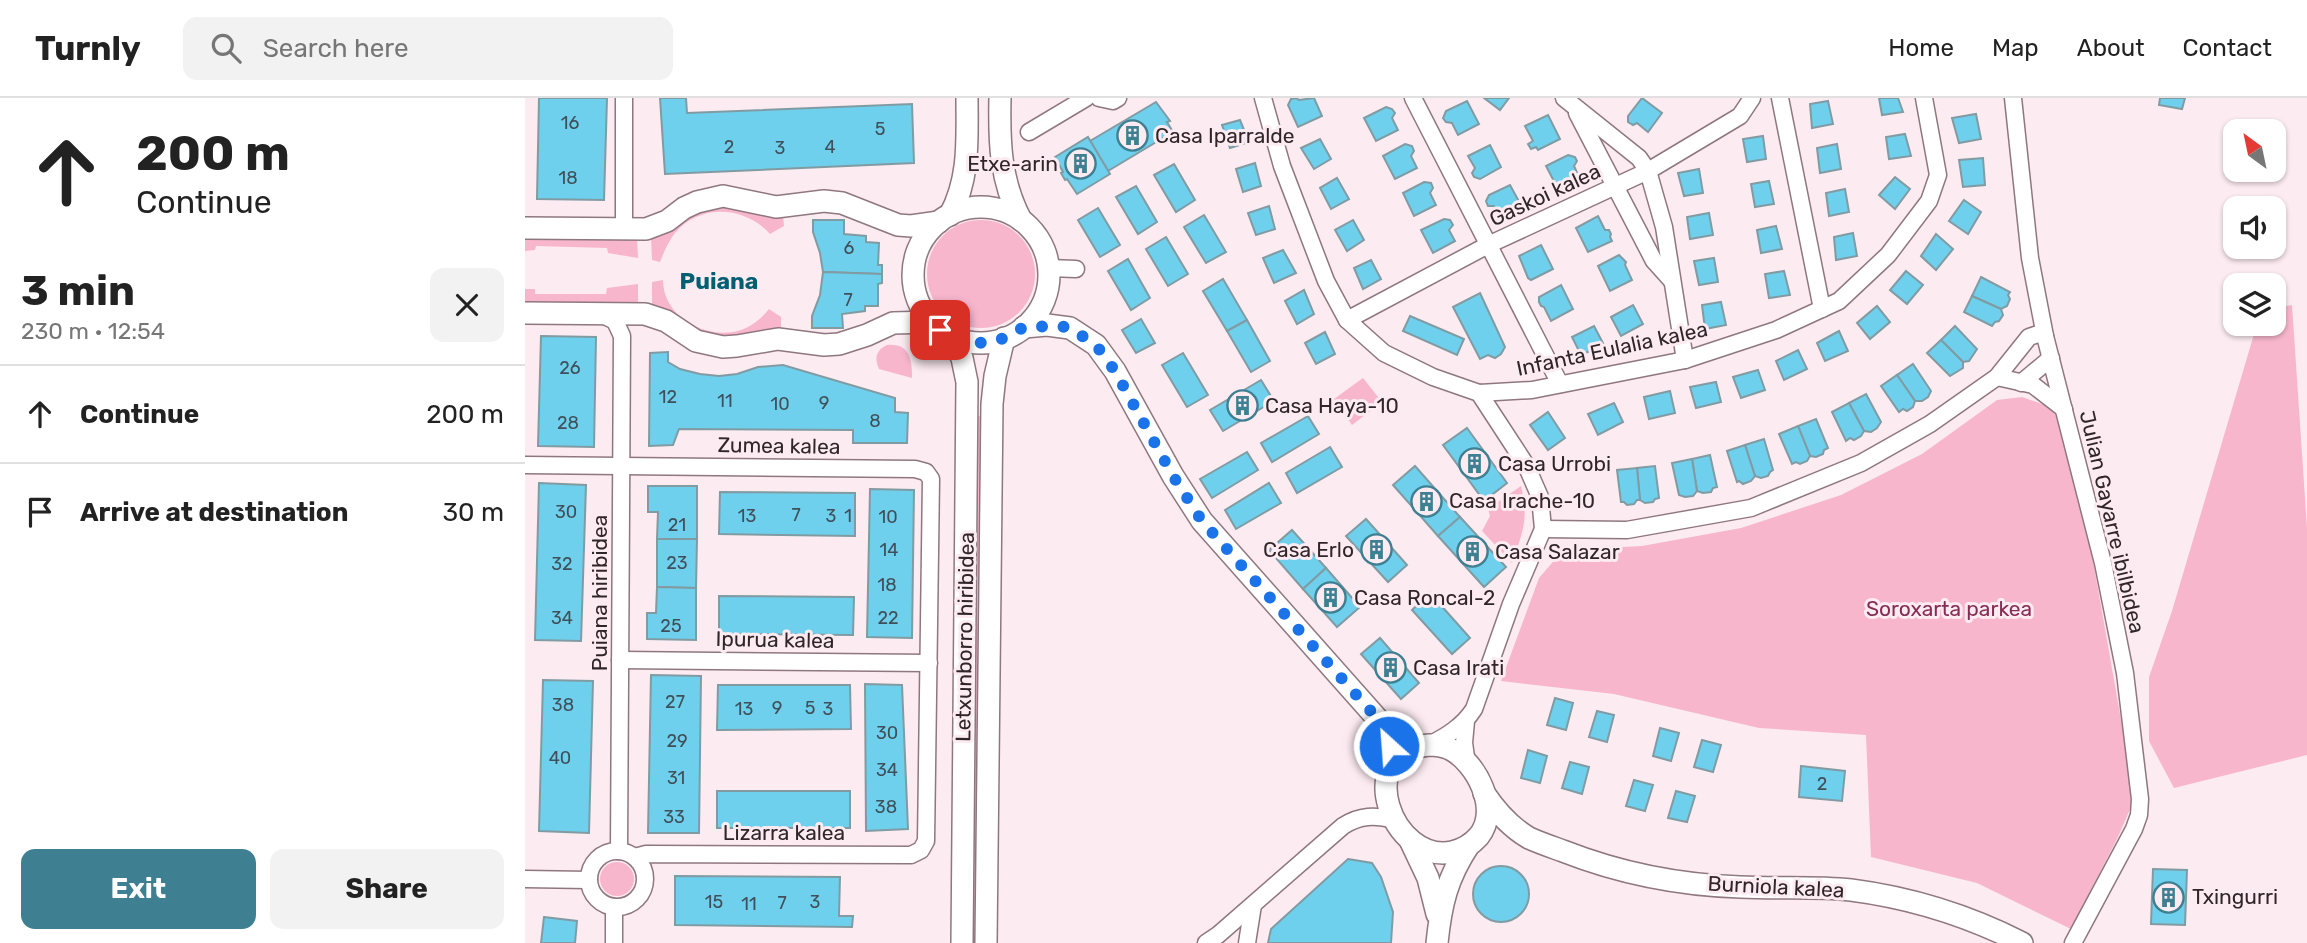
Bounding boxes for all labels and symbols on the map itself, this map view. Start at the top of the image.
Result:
house number: 16 [561,112,579,134]
house number: 5 [875,118,885,140]
building icon: Casa Iparralde [1115,119,1149,153]
north arrow [2223,119,2285,182]
place label: Casa Iparralde [1155,123,1295,148]
house number: 2 [724,136,734,158]
house number: 4 [824,136,836,158]
house number: 3 [775,137,785,159]
building icon: Etxe-arin [1064,147,1098,181]
place label: Etxe-arin [967,151,1058,176]
street label: Gaskoi kalea [1485,158,1604,231]
house number: 18 [558,167,578,189]
house number: 6 [844,237,855,259]
district label: Puiana [680,267,758,295]
house number: 7 [843,289,853,311]
pin [910,300,970,360]
street label: Infanta Eulalia kalea [1514,316,1710,381]
house number: 26 [559,357,581,379]
house number: 12 [659,386,677,408]
building icon: Casa Haya-10 [1225,389,1259,423]
house number: 11 [717,390,733,412]
house number: 9 [819,392,829,414]
house number: 10 [770,393,790,415]
place label: Casa Haya-10 [1265,393,1399,418]
street label: Julian Gayarre ibilbidea [2075,408,2150,636]
house number: 8 [869,410,881,432]
house number: 28 [557,412,579,434]
street label: Zumea kalea [717,432,841,459]
building icon: Casa Urrobi [1458,447,1492,481]
place label: Casa Urrobi [1498,451,1611,476]
building icon: Casa Irache-10 [1409,484,1443,518]
place label: Casa Irache-10 [1449,488,1595,513]
house number: 30 [555,501,577,523]
house number: 7 [791,504,801,526]
house number: 13 [738,505,756,527]
house number: 3 [826,505,836,527]
house number: 1 [844,505,852,527]
house number: 10 [878,506,898,528]
house number: 21 [668,514,686,536]
street label: Puiana hiribidea [587,515,612,671]
street label: Letxunborro hiribidea [950,532,979,742]
building icon: Casa Erlo [1360,533,1394,567]
building icon: Casa Salazar [1455,535,1489,569]
place label: Casa Erlo [1263,537,1354,562]
house number: 14 [880,539,898,561]
place label: Casa Salazar [1495,539,1620,564]
house number: 23 [666,552,688,574]
house number: 32 [551,553,573,575]
house number: 18 [877,574,897,596]
building icon: Casa Roncal-2 [1314,581,1348,615]
place label: Casa Roncal-2 [1354,585,1495,610]
park label: Soroxarta parkea [1866,596,2032,621]
house number: 34 [551,607,573,629]
house number: 22 [877,607,899,629]
house number: 25 [660,615,682,637]
street label: Ipurua kalea [715,626,835,653]
building icon: Casa Irati [1373,651,1407,685]
place label: Casa Irati [1413,655,1504,680]
house number: 27 [665,691,685,713]
house number: 38 [552,694,574,716]
house number: 9 [772,697,782,719]
house number: 5 [805,697,815,719]
house number: 13 [735,698,753,720]
house number: 3 [823,698,833,720]
position arrow [1352,709,1426,783]
house number: 30 [876,722,898,744]
house number: 29 [666,730,688,752]
house number: 40 [549,747,571,769]
house number: 34 [876,759,898,781]
house number: 31 [667,767,685,789]
house number: 2 [1817,773,1827,795]
house number: 38 [875,796,897,818]
house number: 33 [663,806,685,828]
street label: Lizarra kalea [723,820,845,845]
street label: Burniola kalea [1707,870,1845,903]
building icon: Txingurri [2152,880,2186,914]
place label: Txingurri [2192,884,2278,909]
house number: 15 [705,891,723,913]
house number: 3 [810,891,820,913]
house number: 7 [777,892,787,914]
house number: 11 [741,893,757,915]

